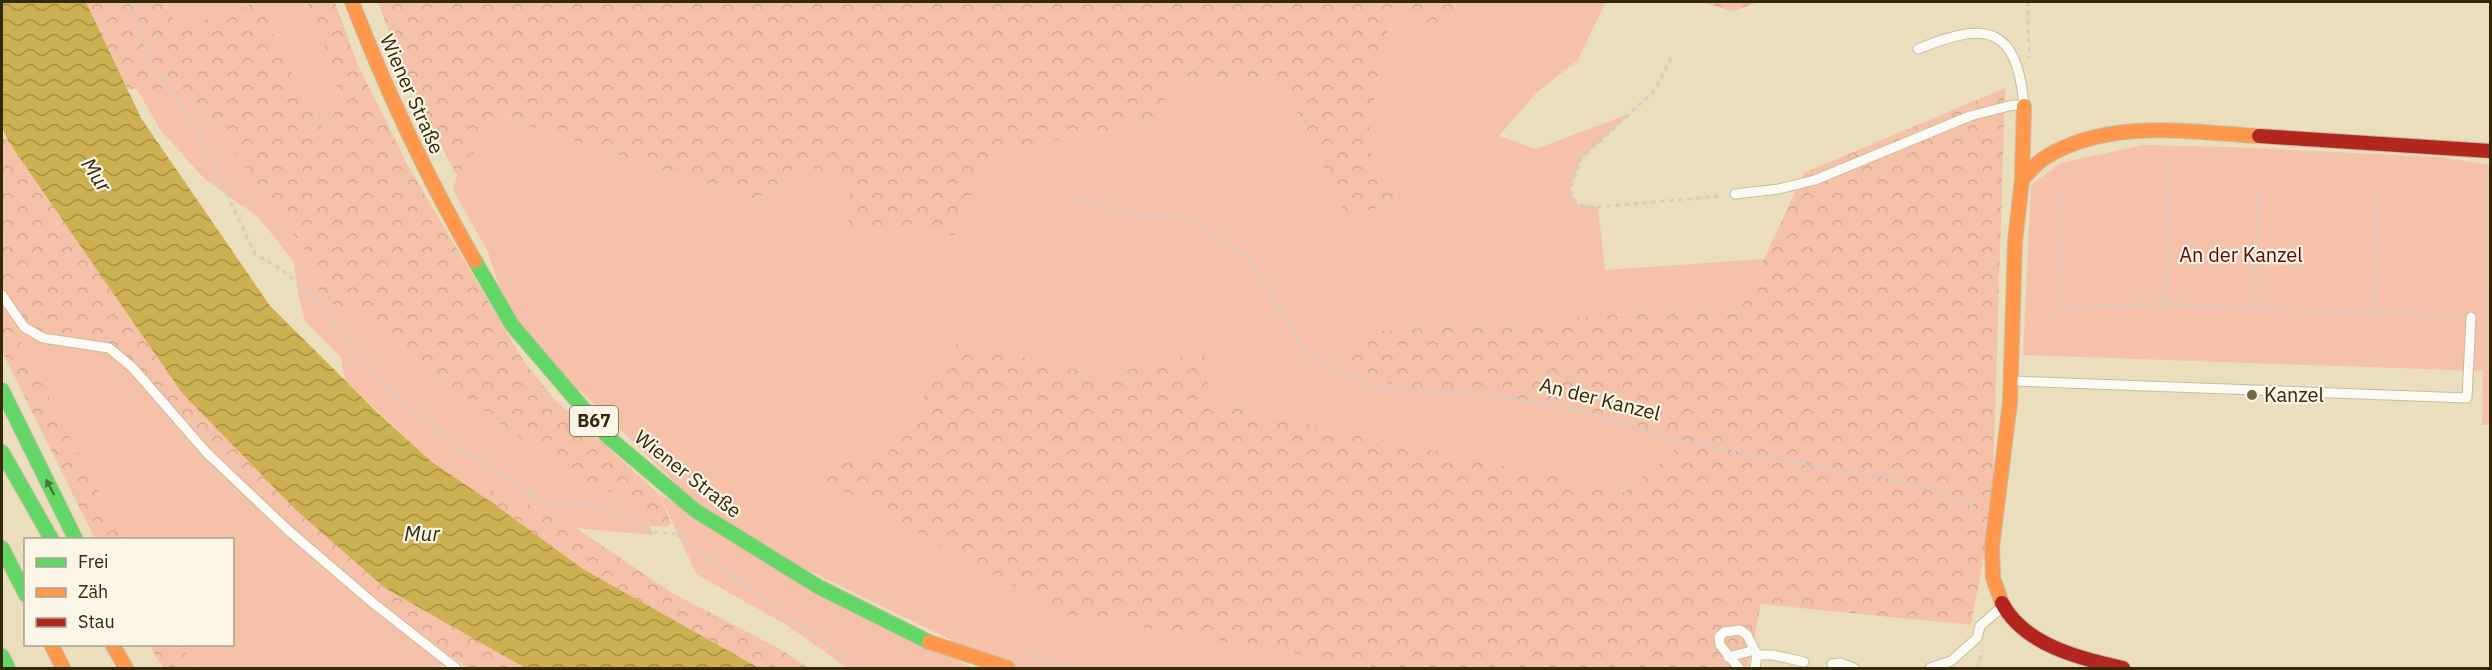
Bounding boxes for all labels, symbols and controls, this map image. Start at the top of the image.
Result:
street label: Wiener Straße [374,30,451,158]
water label: Mur [75,152,119,198]
park label: An der Kanzel [2179,241,2303,268]
street label: An der Kanzel [1537,370,1663,427]
place label: Kanzel [2264,381,2324,408]
marker: Kanzel [2245,388,2259,402]
road number: B67 [570,406,618,436]
street label: Wiener Straße [629,423,747,524]
one-way arrow [45,479,55,496]
water label: Mur [404,519,441,547]
legend [24,538,234,646]
text: Frei [78,550,109,573]
text: Zäh [78,580,108,603]
text: Stau [78,610,115,633]

